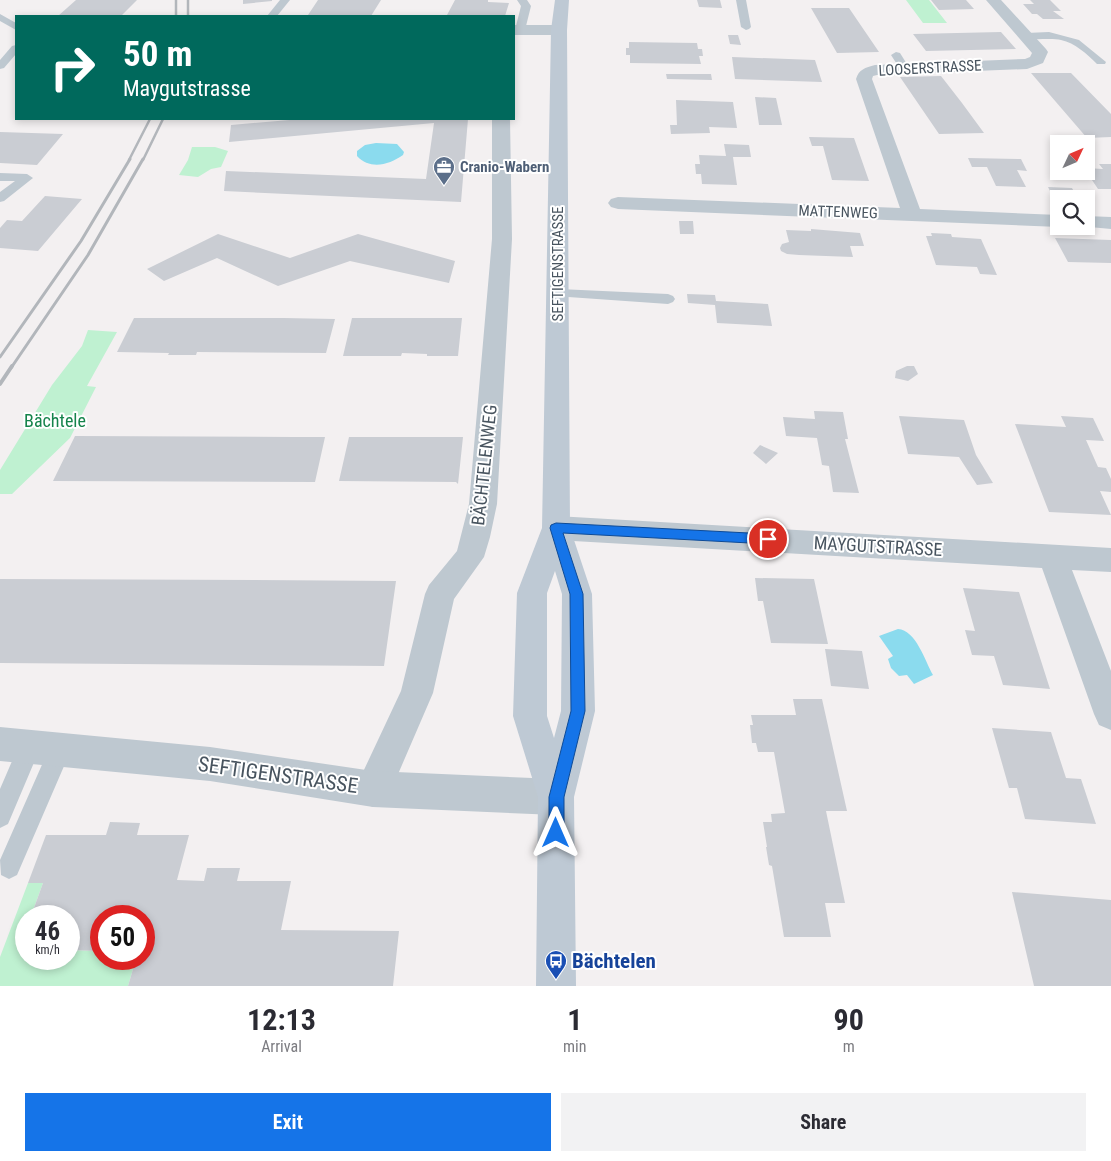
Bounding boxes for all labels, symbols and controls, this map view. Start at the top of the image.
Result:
text: 50 m [123,34,192,75]
icon: right [40,35,105,100]
street label: LOOSERSTRASSE [878,56,982,80]
text: Maygutstrasse [123,76,251,101]
north arrow [1050,135,1095,180]
map controls [1050,135,1095,235]
office icon: Cranio-Wabern [432,155,456,186]
place label: Cranio-Wabern [460,158,549,176]
button: search [1050,190,1095,235]
street label: MATTENWEG [798,202,878,222]
street label: SEFTIGENSTRASSE [549,207,567,321]
street label: BÄCHTELENWEG [467,403,501,527]
park label: Bächtele [24,410,86,431]
pin [747,518,789,560]
icon: arrive [754,525,782,553]
street label: MAYGUTSTRASSE [813,532,943,560]
street label: SEFTIGENSTRASSE [197,752,359,798]
position arrow [529,806,581,858]
speed limit sign: 50 [90,905,155,970]
text: 46 [35,917,60,946]
text: km/h [35,943,60,957]
bus stop icon: Bächtelen [544,949,568,980]
place label: Bächtelen [572,949,656,973]
text: 12:13 [247,1002,316,1037]
text: 1 [567,1002,582,1037]
text: 90 [834,1002,864,1037]
text: Arrival [261,1037,302,1056]
text: min [563,1037,586,1056]
text: m [843,1037,855,1056]
button: Exit [25,1093,551,1151]
button: Share [561,1093,1086,1151]

